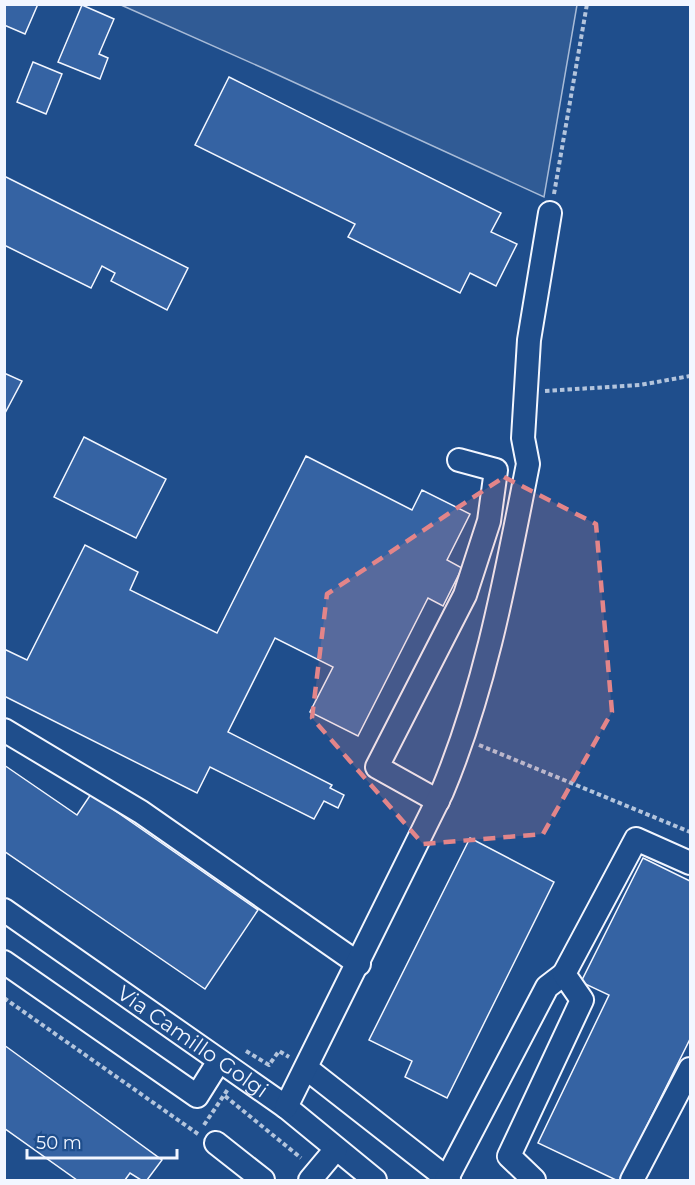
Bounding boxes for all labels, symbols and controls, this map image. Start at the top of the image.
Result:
street label: Via Camillo Golgi [113,980,273,1103]
scale bar [27,1122,177,1160]
text: 50 m [36,1132,82,1154]

